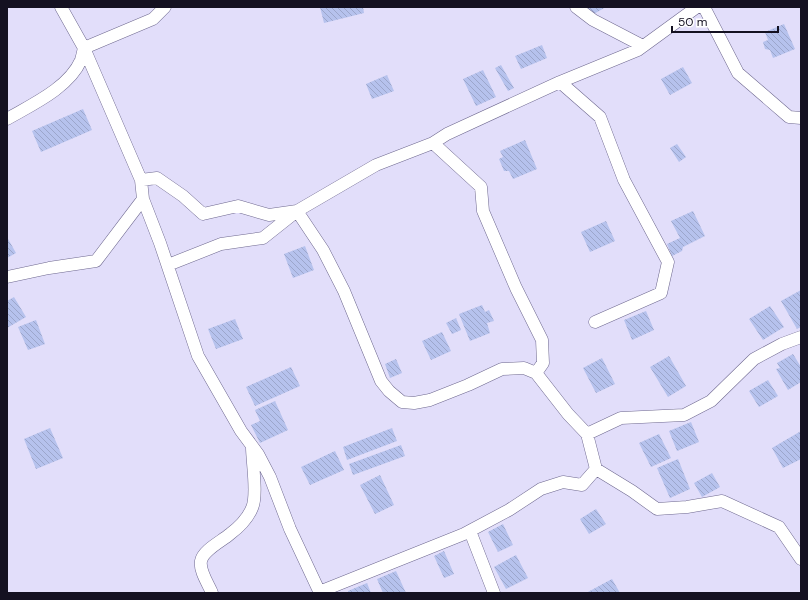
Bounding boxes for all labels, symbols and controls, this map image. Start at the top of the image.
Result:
scale bar [672,8,778,34]
text: 50 m [678,14,707,30]

